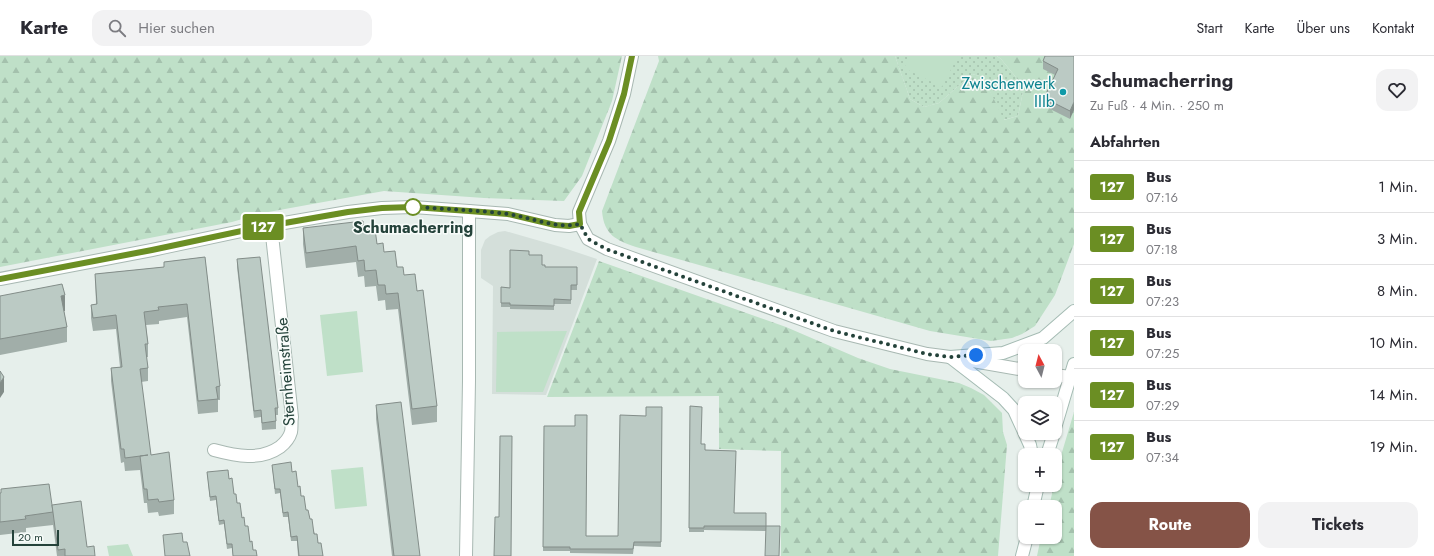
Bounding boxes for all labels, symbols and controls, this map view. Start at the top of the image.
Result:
search box [92,10,372,46]
text: Karte [20,14,68,41]
icon: search [106,17,128,39]
text: Hier suchen [138,17,215,39]
text: Start [1197,18,1223,38]
text: Karte [1245,18,1275,38]
text: Über uns [1297,18,1350,38]
text: Kontakt [1372,18,1414,38]
text: Schumacherring [1090,67,1233,94]
button: heart [1376,69,1418,111]
place label: Zwischenwerk IIIb [962,72,1056,113]
marker: Zwischenwerk IIIb [1058,87,1068,97]
text: Zu Fuß · 4 Min. · 250 m [1090,96,1224,115]
text: Abfahrten [1090,131,1160,153]
text: Bus [1146,166,1171,188]
text: 1 Min. [1378,176,1418,198]
text: 127 [1100,177,1124,197]
text: 07:16 [1146,188,1178,207]
marker: Schumacherring [404,198,422,216]
line badge: 127 [240,214,286,240]
place label: Schumacherring [353,216,473,239]
text: 127 [251,217,275,237]
text: Bus [1146,218,1171,240]
text: 3 Min. [1377,228,1418,250]
text: 127 [1100,229,1124,249]
text: 07:18 [1146,240,1177,259]
text: Bus [1146,270,1171,292]
text: 8 Min. [1377,280,1418,302]
text: 127 [1100,281,1124,301]
text: 07:23 [1146,292,1179,311]
street label: Sternheimstraße [270,317,301,427]
text: Bus [1146,322,1171,344]
text: 10 Min. [1369,332,1418,354]
text: 127 [1100,333,1124,353]
north arrow [1018,344,1062,388]
map controls [1018,344,1062,544]
text: 07:25 [1146,344,1179,363]
your location [966,345,986,365]
text: Bus [1146,374,1171,396]
text: 14 Min. [1370,384,1418,406]
text: 127 [1100,385,1124,405]
button: layers [1018,396,1062,440]
text: 07:29 [1146,396,1179,415]
text: Bus [1146,426,1171,448]
text: 19 Min. [1370,436,1418,458]
text: 127 [1100,437,1124,457]
button: + [1018,448,1062,492]
text: 07:34 [1146,448,1179,467]
button: − [1018,500,1062,544]
button: Route [1090,502,1250,548]
button: Tickets [1258,502,1418,548]
scale bar [12,528,59,547]
text: 20 m [18,529,43,545]

